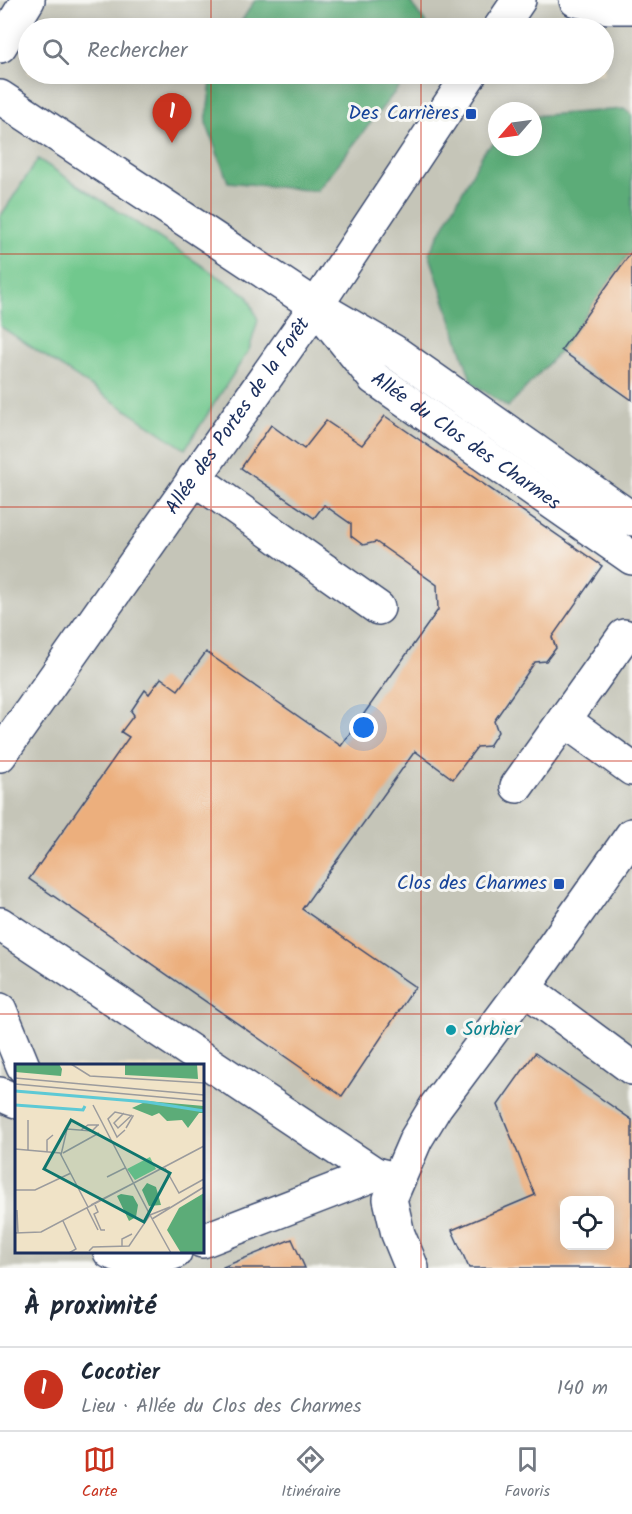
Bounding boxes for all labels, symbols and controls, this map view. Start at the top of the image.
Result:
search box [18,18,614,84]
text: Rechercher [87,34,187,69]
icon: search [39,35,72,68]
pin: 1 [152,94,192,143]
place label: Des Carrières [348,98,459,130]
north arrow [488,102,542,156]
marker: Des Carrières [464,107,478,121]
street label: Allée des Portes de la Forêt [157,311,319,522]
street label: Allée du Clos des Charmes [363,364,567,520]
your location [349,713,378,742]
place label: Clos des Charmes [397,868,547,900]
marker: Clos des Charmes [552,877,566,891]
place label: Sorbier [463,1014,522,1046]
marker: Sorbier [444,1023,458,1037]
inset map [15,1064,204,1253]
map controls [560,1196,614,1250]
button: locate [560,1196,614,1250]
text: À proximité [24,1286,156,1328]
text: Cocotier [81,1356,160,1391]
text: 1 [40,1373,47,1405]
text: 140 m [557,1373,608,1405]
text: Lieu · Allée du Clos des Charmes [81,1391,362,1423]
tab: Carte [82,1443,118,1504]
tab: Itinéraire [281,1443,341,1504]
tab: Favoris [504,1443,550,1504]

